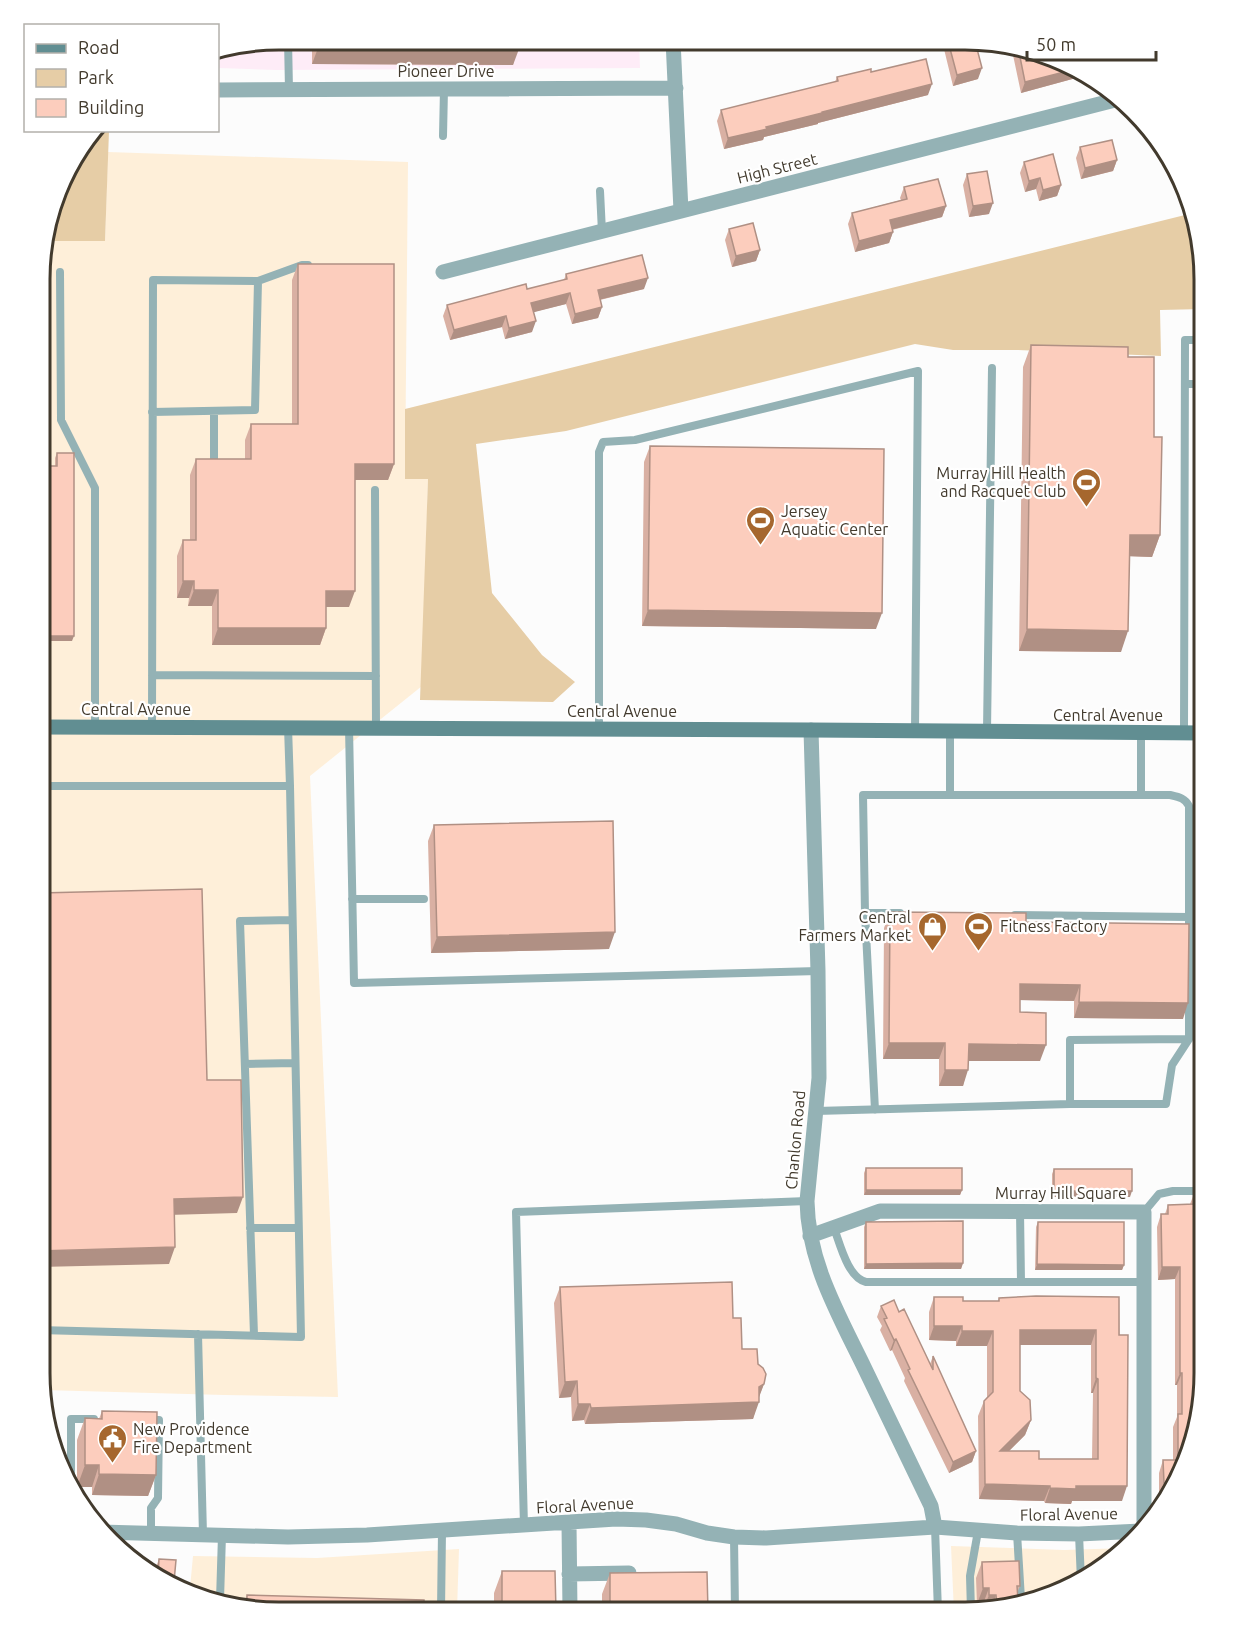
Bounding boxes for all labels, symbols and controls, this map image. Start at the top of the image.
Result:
legend [24,24,219,132]
scale bar [1027,24,1156,62]
text: 50 m [1036,34,1076,54]
text: Road [78,37,120,57]
street label: Pioneer Drive [397,62,495,80]
text: Park [78,67,114,87]
text: Building [78,97,144,117]
street label: High Street [735,149,820,187]
place label: Murray Hill Health and Racquet Club [936,464,1066,500]
sports icon: Murray Hill Health and Racquet Club [1071,466,1103,508]
place label: Jersey Aquatic Center [781,502,888,538]
sports icon: Jersey Aquatic Center [744,504,776,546]
street label: Central Avenue [81,700,191,718]
street label: Central Avenue [567,702,677,720]
street label: Central Avenue [1053,706,1163,724]
place label: Central Farmers Market [798,908,912,944]
shop icon: Central Farmers Market [916,910,948,952]
sports icon: Fitness Factory [963,910,995,952]
place label: Fitness Factory [1000,917,1108,935]
street label: Chanlon Road [782,1090,808,1190]
street label: Murray Hill Square [995,1184,1127,1202]
place label: New Providence Fire Department [133,1420,253,1456]
public building icon: New Providence Fire Department [96,1422,128,1464]
street label: Floral Avenue [536,1493,634,1517]
street label: Floral Avenue [1020,1504,1118,1524]

